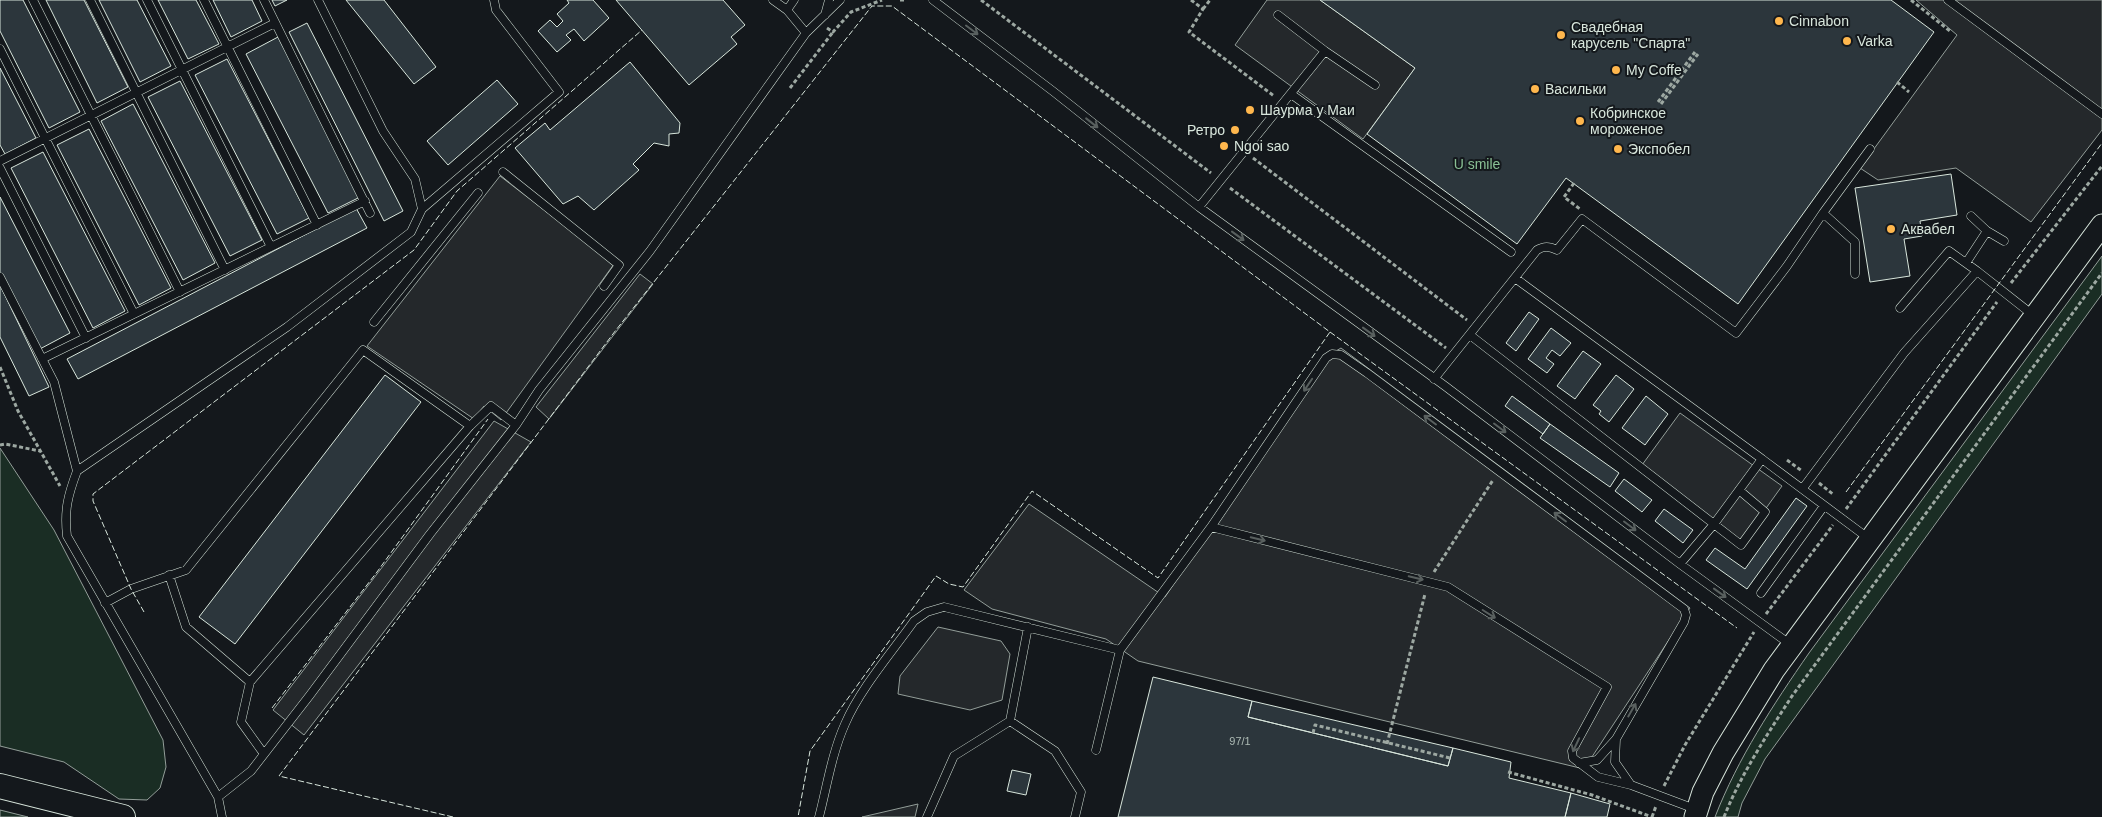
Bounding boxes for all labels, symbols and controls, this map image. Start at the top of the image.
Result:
place label: Cinnabon [1789,13,1849,29]
marker: Cinnabon [1773,15,1785,27]
place label: Свадебная карусель "Спарта" [1571,19,1690,51]
one-way arrow [965,24,978,35]
marker: Свадебная карусель "Спарта" [1555,29,1567,41]
place label: Varka [1857,33,1893,49]
marker: Varka [1841,35,1853,47]
place label: My Coffe [1626,62,1682,78]
marker: My Coffe [1610,64,1622,76]
place label: Васильки [1545,81,1606,97]
marker: Васильки [1529,83,1541,95]
place label: Шаурма у Маи [1260,102,1355,118]
marker: Шаурма у Маи [1244,104,1256,116]
place label: Кобринское мороженое [1590,105,1666,137]
marker: Кобринское мороженое [1574,115,1586,127]
one-way arrow [1086,117,1099,128]
place label: Ретро [1187,122,1225,138]
marker: Ретро [1229,124,1241,136]
place label: Ngoi sao [1234,138,1289,154]
marker: Ngoi sao [1218,140,1230,152]
place label: Экспобел [1628,141,1690,157]
marker: Экспобел [1612,143,1624,155]
park label: U smile [1454,156,1501,172]
place label: Аквабел [1901,221,1955,237]
marker: Аквабел [1885,223,1897,235]
one-way arrow [1231,231,1245,241]
one-way arrow [1362,327,1376,337]
one-way arrow [1303,378,1313,392]
one-way arrow [1423,415,1437,425]
one-way arrow [1493,423,1506,434]
one-way arrow [1553,512,1567,522]
one-way arrow [1623,521,1636,532]
one-way arrow [1249,535,1265,544]
one-way arrow [1407,574,1423,583]
one-way arrow [1713,588,1727,598]
one-way arrow [1482,609,1496,619]
one-way arrow [1628,704,1638,718]
house number: 97/1 [1229,735,1251,747]
one-way arrow [1570,737,1580,752]

